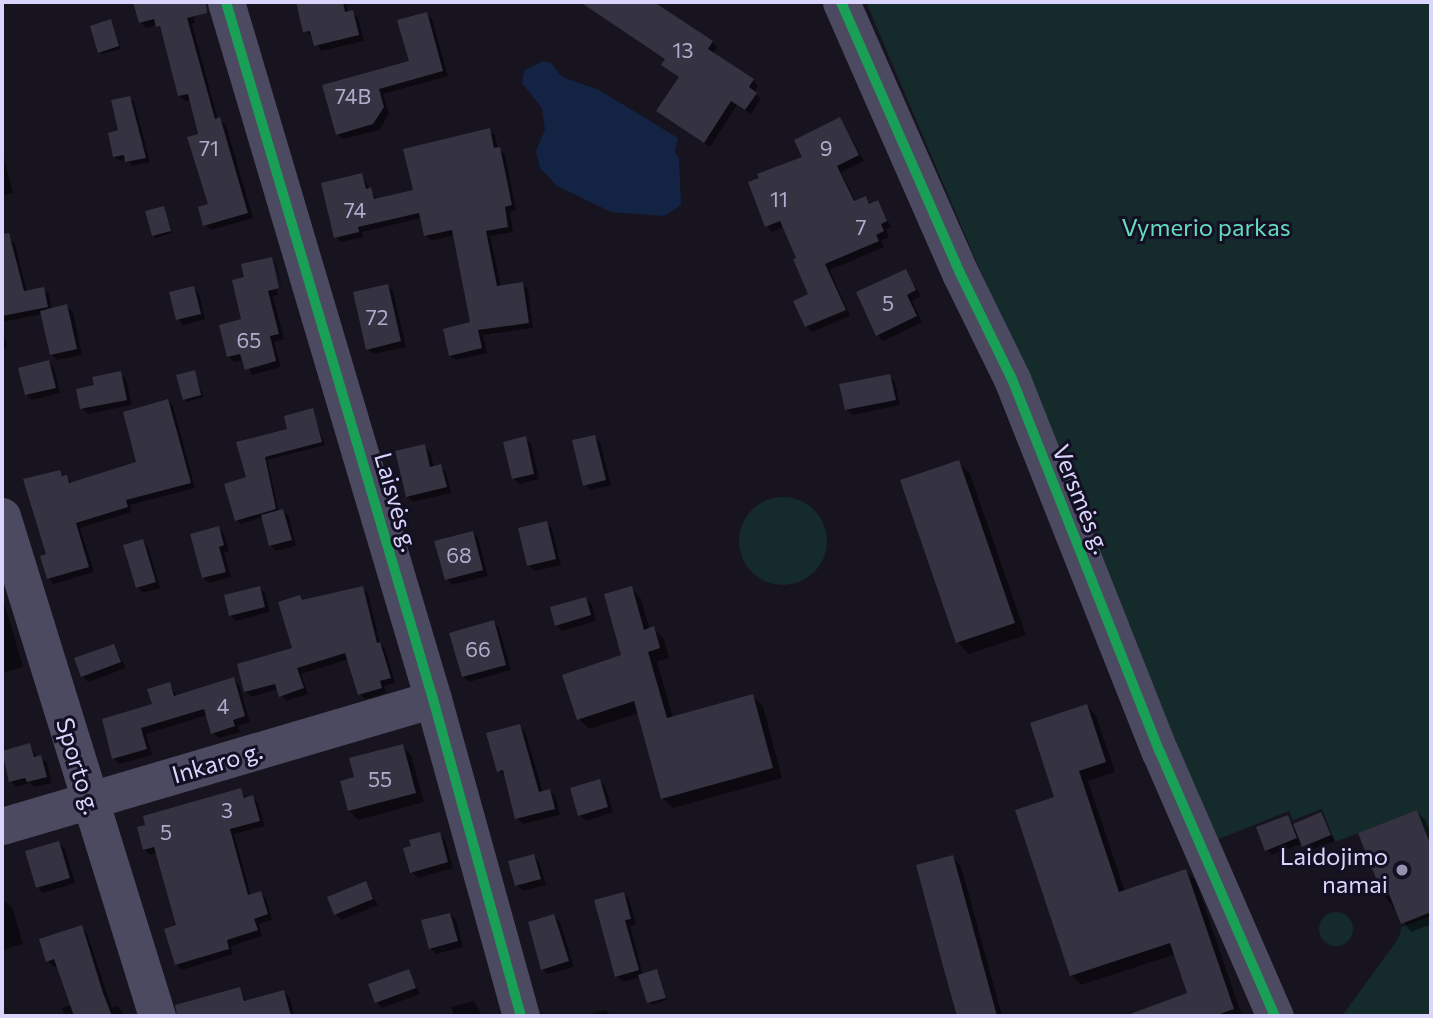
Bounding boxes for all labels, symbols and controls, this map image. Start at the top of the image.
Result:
house number: 13 [673,37,693,63]
house number: 74B [335,83,371,109]
house number: 71 [199,135,219,161]
house number: 9 [820,135,832,161]
house number: 11 [770,186,788,212]
house number: 74 [344,197,366,223]
park label: Vymerio parkas [1121,213,1291,241]
house number: 7 [855,214,867,240]
house number: 5 [882,290,894,316]
house number: 72 [366,304,388,330]
house number: 65 [237,327,261,353]
street label: Versmės g. [1047,440,1117,558]
street label: Laisvės g. [369,449,425,555]
house number: 68 [446,542,472,568]
house number: 66 [465,636,491,662]
house number: 4 [217,693,229,719]
street label: Sporto g. [51,714,107,818]
street label: Inkaro g. [168,735,266,789]
house number: 55 [368,766,392,792]
house number: 3 [221,797,233,823]
house number: 5 [160,819,172,845]
place label: Laidojimo namai [1280,842,1388,898]
marker: Laidojimo namai [1394,862,1410,878]

